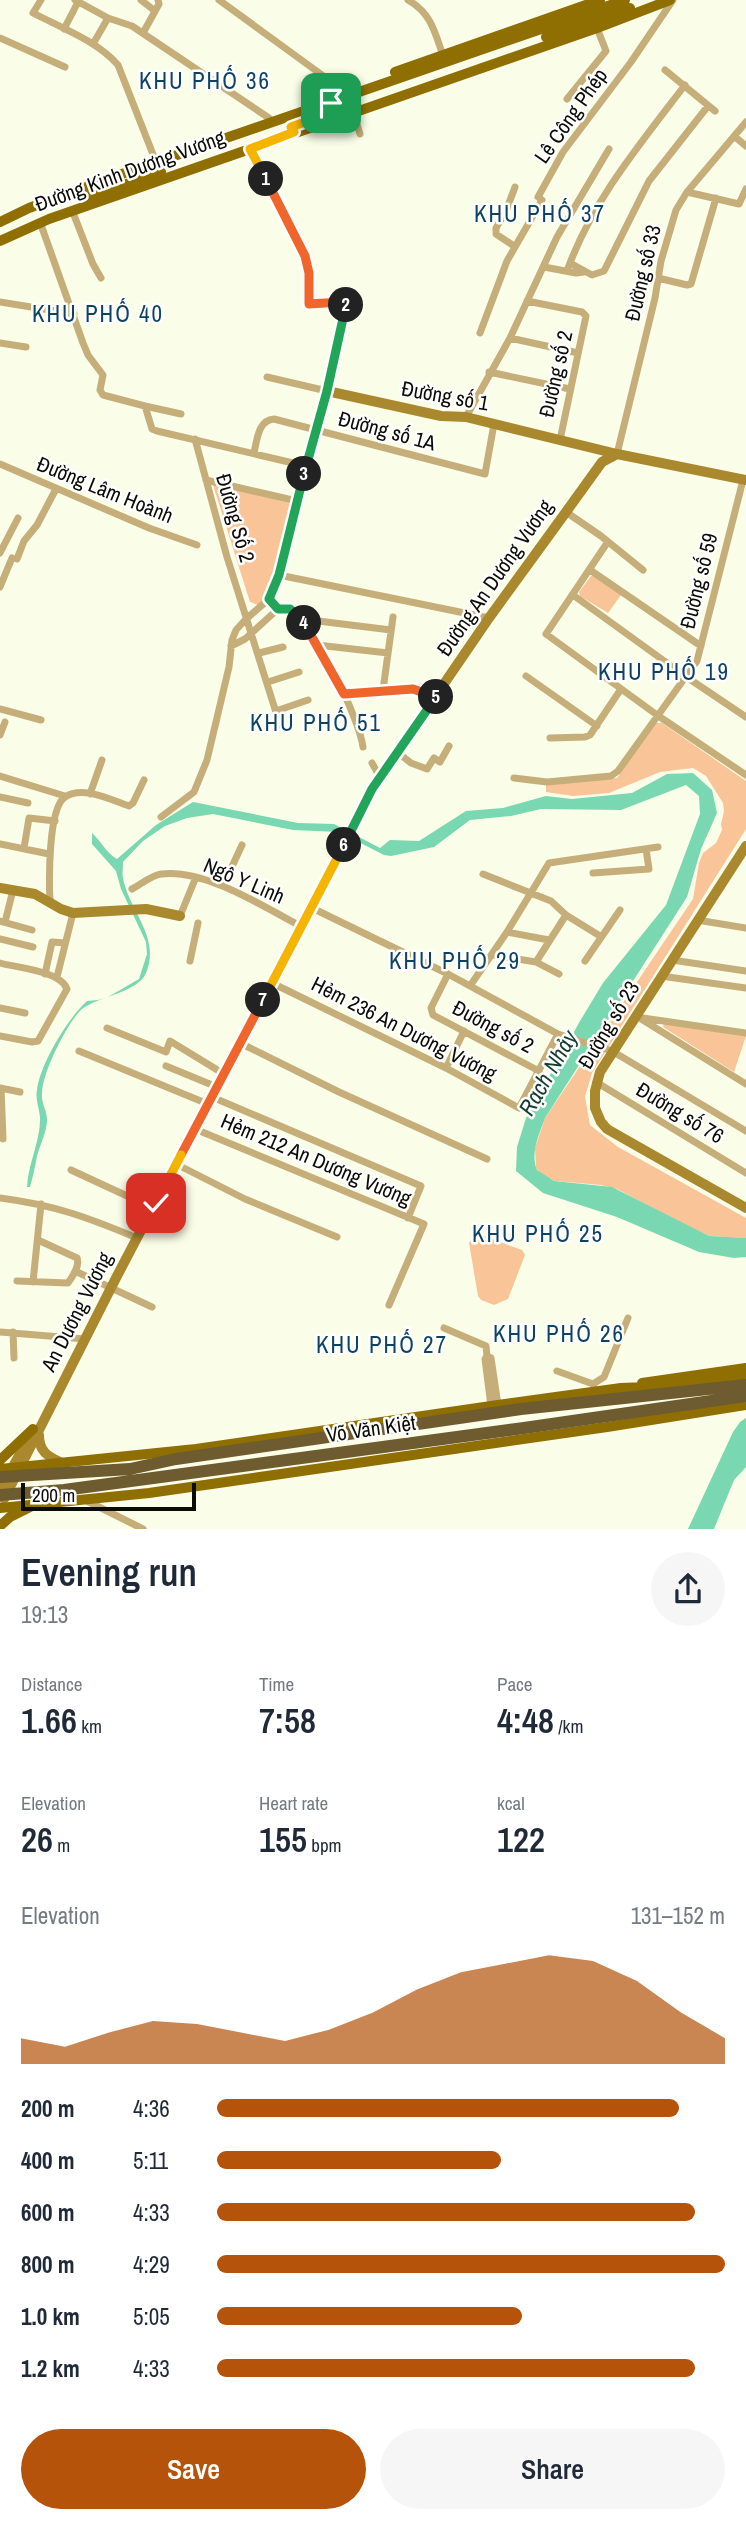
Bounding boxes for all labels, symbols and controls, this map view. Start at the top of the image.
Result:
street label: Lê Công Phép [527,62,614,169]
district label: KHU PHỐ 36 [139,65,271,96]
pin [301,73,361,133]
icon: arrive [312,84,350,122]
street label: Đường Kinh Dương Vương [31,122,229,218]
pin: 1 [248,162,284,196]
text: 1 [261,165,270,191]
district label: KHU PHỐ 37 [474,198,606,229]
street label: Đường số 33 [617,222,668,324]
pin: 2 [328,288,364,322]
text: 2 [341,291,350,317]
district label: KHU PHỐ 40 [32,298,164,329]
street label: Đường số 2 [531,328,580,420]
street label: Đường số 1 [399,374,491,418]
street label: Đường số 1A [335,404,439,458]
street label: Đường Lâm Hoành [33,449,178,530]
pin: 3 [286,456,322,491]
text: 3 [299,460,308,486]
street label: Đường Số 2 [209,470,262,566]
street label: Đường An Dương Vương [430,493,560,662]
street label: Đường số 59 [673,530,724,632]
pin: 4 [286,606,322,640]
text: 4 [299,609,308,635]
district label: KHU PHỐ 19 [598,656,730,687]
pin: 5 [418,680,453,714]
text: 5 [431,683,440,709]
district label: KHU PHỐ 51 [250,707,382,738]
pin: 6 [326,828,362,862]
text: 6 [339,831,348,857]
street label: Ngô Y Linh [199,850,289,911]
district label: KHU PHỐ 29 [389,945,521,976]
street label: Hẻm 236 An Dương Vương [307,969,502,1088]
street label: Đường số 23 [571,975,646,1074]
pin: 7 [246,982,280,1018]
text: 7 [258,986,267,1012]
street label: Đường số 2 [448,993,539,1060]
water label: Rạch Nhảy [511,1023,585,1121]
street label: Đường số 76 [631,1075,730,1150]
street label: Hẻm 212 An Dương Vương [217,1106,416,1213]
pin [126,1173,186,1233]
icon: check [137,1184,175,1222]
district label: KHU PHỐ 25 [472,1218,604,1249]
street label: An Dương Vương [34,1247,119,1377]
district label: KHU PHỐ 26 [493,1318,625,1349]
district label: KHU PHỐ 27 [316,1329,448,1360]
street label: Võ Văn Kiệt [324,1408,418,1449]
scale bar [21,1480,196,1512]
text: 200 m [32,1482,75,1508]
text: Evening run [21,1547,197,1598]
button: share [651,1552,725,1626]
text: 19:13 [21,1599,68,1630]
text: Distance [21,1671,82,1697]
text: Time [259,1671,294,1697]
text: Pace [497,1671,533,1697]
text: 1.66 [21,1697,77,1744]
text: 7:58 [259,1697,316,1744]
text: 4:48 [497,1697,554,1744]
text: km [77,1713,102,1739]
text: /km [554,1713,583,1739]
text: Elevation [21,1790,86,1816]
text: Heart rate [259,1790,328,1816]
text: kcal [497,1790,525,1816]
text: 26 [21,1816,53,1863]
text: 155 [259,1816,307,1863]
text: 122 [497,1816,545,1863]
text: m [53,1832,70,1858]
text: bpm [307,1832,342,1858]
text: Elevation [21,1900,100,1931]
text: 131–152 m [631,1900,725,1931]
text: 200 m [21,2093,74,2124]
text: 4:36 [133,2093,170,2124]
text: 400 m [21,2145,74,2176]
text: 5:11 [133,2145,168,2176]
text: 600 m [21,2197,74,2228]
text: 4:33 [133,2197,170,2228]
text: 800 m [21,2249,74,2280]
text: 4:29 [133,2249,170,2280]
text: 1.0 km [21,2301,80,2332]
text: 5:05 [133,2301,170,2332]
text: 1.2 km [21,2353,80,2384]
text: 4:33 [133,2353,170,2384]
button: Save [21,2429,366,2509]
button: Share [380,2429,725,2509]

